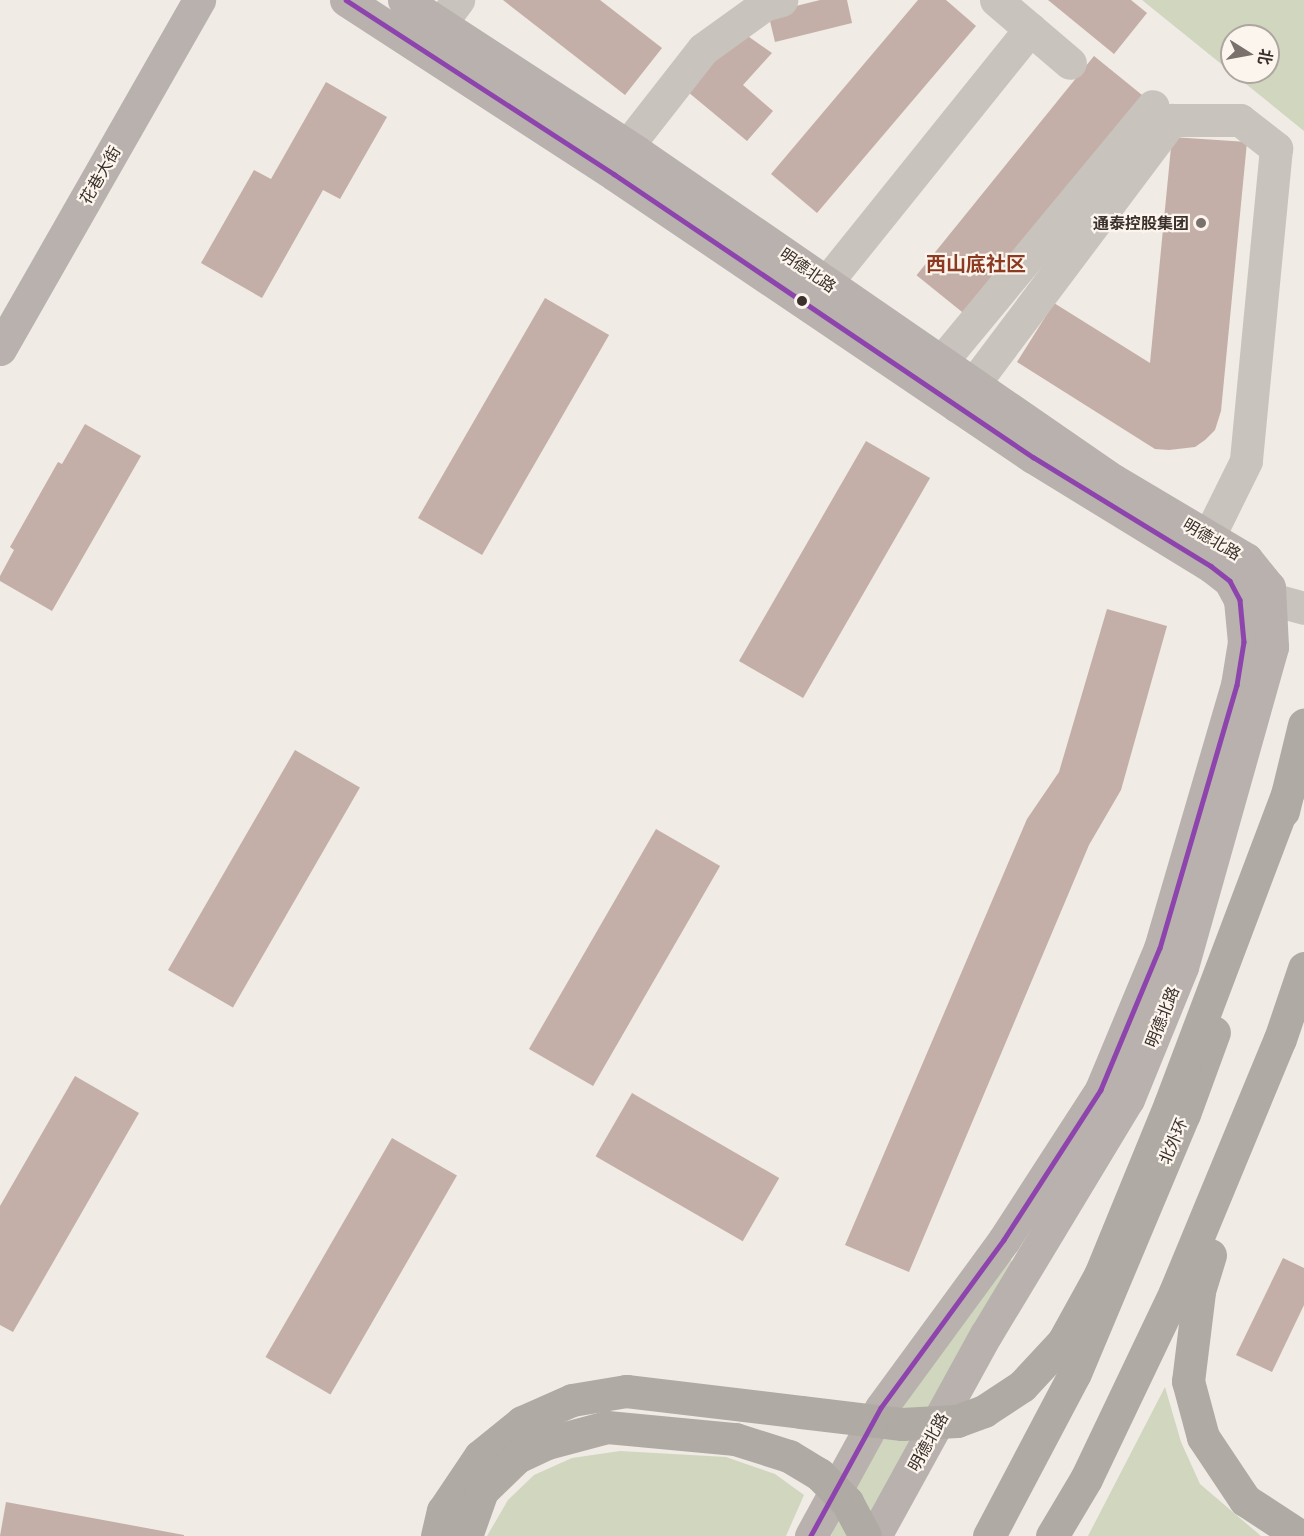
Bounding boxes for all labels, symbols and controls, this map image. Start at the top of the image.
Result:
north arrow [1220,24,1280,84]
text: 北 [1252,47,1279,67]
street label: 花巷大街 [76,142,124,208]
place label: 通泰控股集团 [1093,213,1189,233]
marker: 通泰控股集团 [1194,216,1208,230]
street label: 明德北路 [776,244,840,296]
district label: 西山底社区 [926,251,1026,275]
unlabelled marker [796,295,808,307]
street label: 明德北路 [1180,514,1244,564]
street label: 明德北路 [1141,984,1183,1050]
street label: 北外环 [1155,1115,1191,1167]
street label: 明德北路 [904,1409,952,1475]

